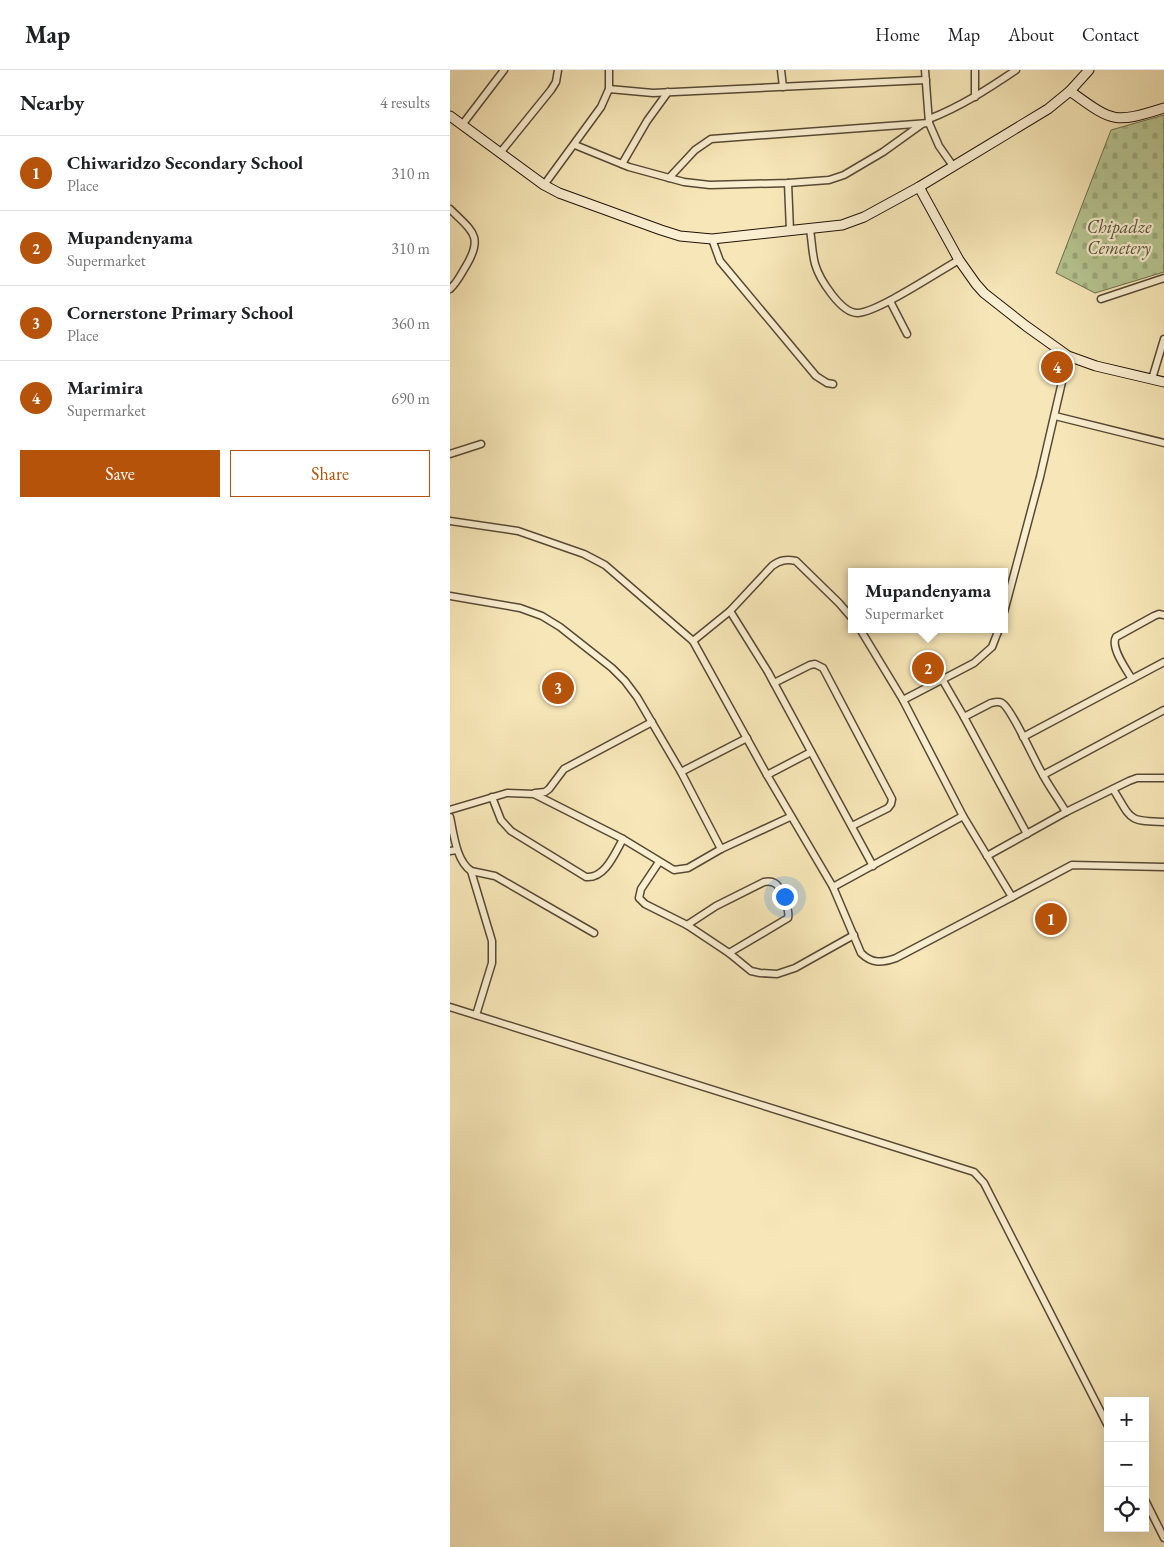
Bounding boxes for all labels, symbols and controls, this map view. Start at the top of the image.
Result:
text: Map [25,19,70,50]
text: Home [875,23,920,46]
text: Map [948,23,980,46]
text: About [1008,23,1054,46]
text: Contact [1082,23,1139,46]
text: Nearby [20,89,84,116]
text: 4 results [380,92,430,113]
text: Chiwaridzo Secondary School [67,150,303,175]
text: 1 [32,163,40,184]
text: 310 m [391,163,430,184]
text: Place [67,175,99,196]
park label: Chipadze Cemetery [1087,215,1152,260]
text: Mupandenyama [67,225,193,250]
text: 2 [32,238,40,259]
text: 310 m [391,238,430,259]
text: Supermarket [67,250,146,271]
text: Cornerstone Primary School [67,300,293,325]
text: 3 [32,313,40,334]
text: 360 m [391,313,430,334]
text: Place [67,325,99,346]
pin: 4 [1041,348,1073,386]
text: Marimira [67,375,143,400]
text: 4 [32,388,40,409]
text: 690 m [391,388,430,409]
text: Supermarket [67,400,146,421]
button: Save [20,450,220,497]
button: Share [230,450,430,497]
popup [848,568,1008,633]
text: Mupandenyama [865,578,991,603]
text: Supermarket [865,603,944,624]
pin: 2 [912,649,944,687]
pin: 3 [542,669,574,707]
your location [772,884,798,910]
pin: 1 [1035,900,1067,938]
map controls [1104,1397,1149,1532]
button: + [1104,1397,1149,1442]
button: − [1104,1442,1149,1487]
button: locate [1104,1487,1149,1532]

